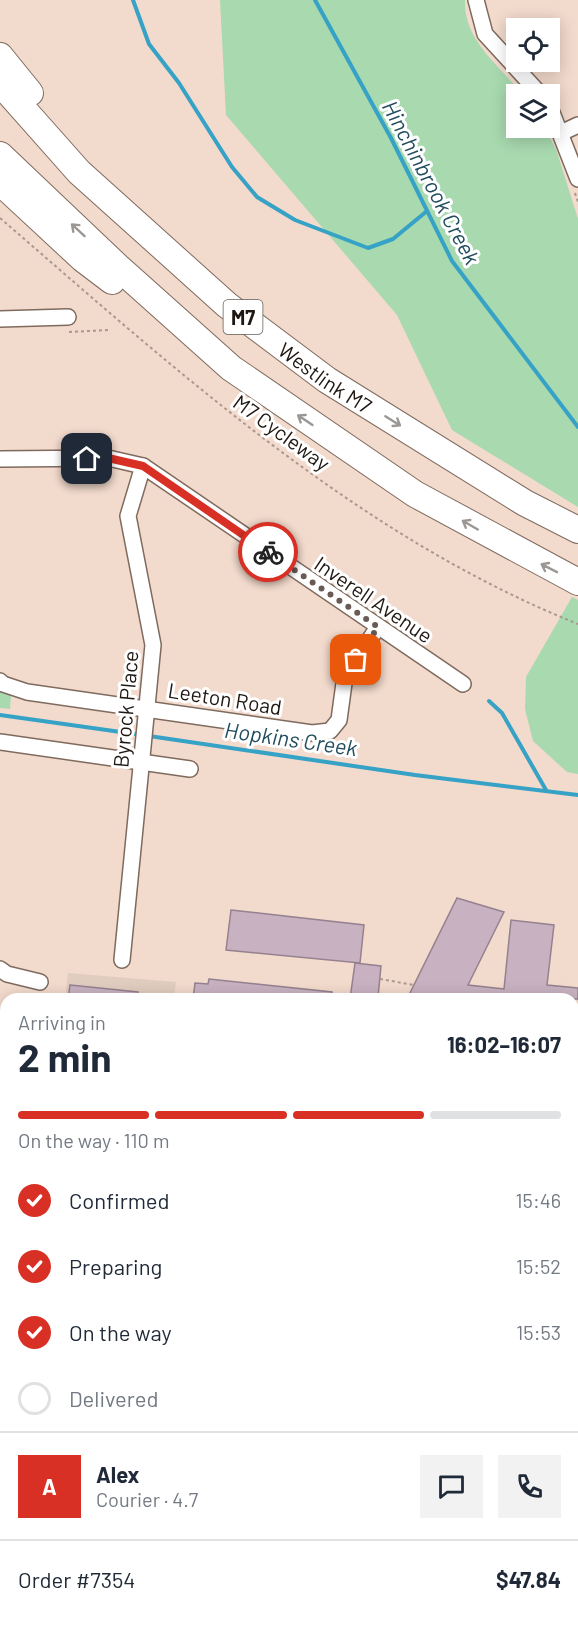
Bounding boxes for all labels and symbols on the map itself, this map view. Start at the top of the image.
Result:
water label: Hinchinbrook Creek [378,96,486,269]
one-way arrow [71,223,86,237]
road number: M7 [224,300,262,334]
street label: Westlink M7 [274,336,377,417]
street label: M7 Cycleway [229,389,335,476]
one-way arrow [297,414,314,426]
one-way arrow [384,415,401,427]
pin [61,433,112,484]
one-way arrow [462,518,479,530]
courier [238,522,298,582]
street label: Inverell Avenue [310,550,438,648]
one-way arrow [541,562,559,573]
pin [330,634,381,685]
street label: Byrock Place [107,649,143,769]
street label: Leeton Road [166,677,284,719]
water label: Hopkins Creek [223,716,359,760]

